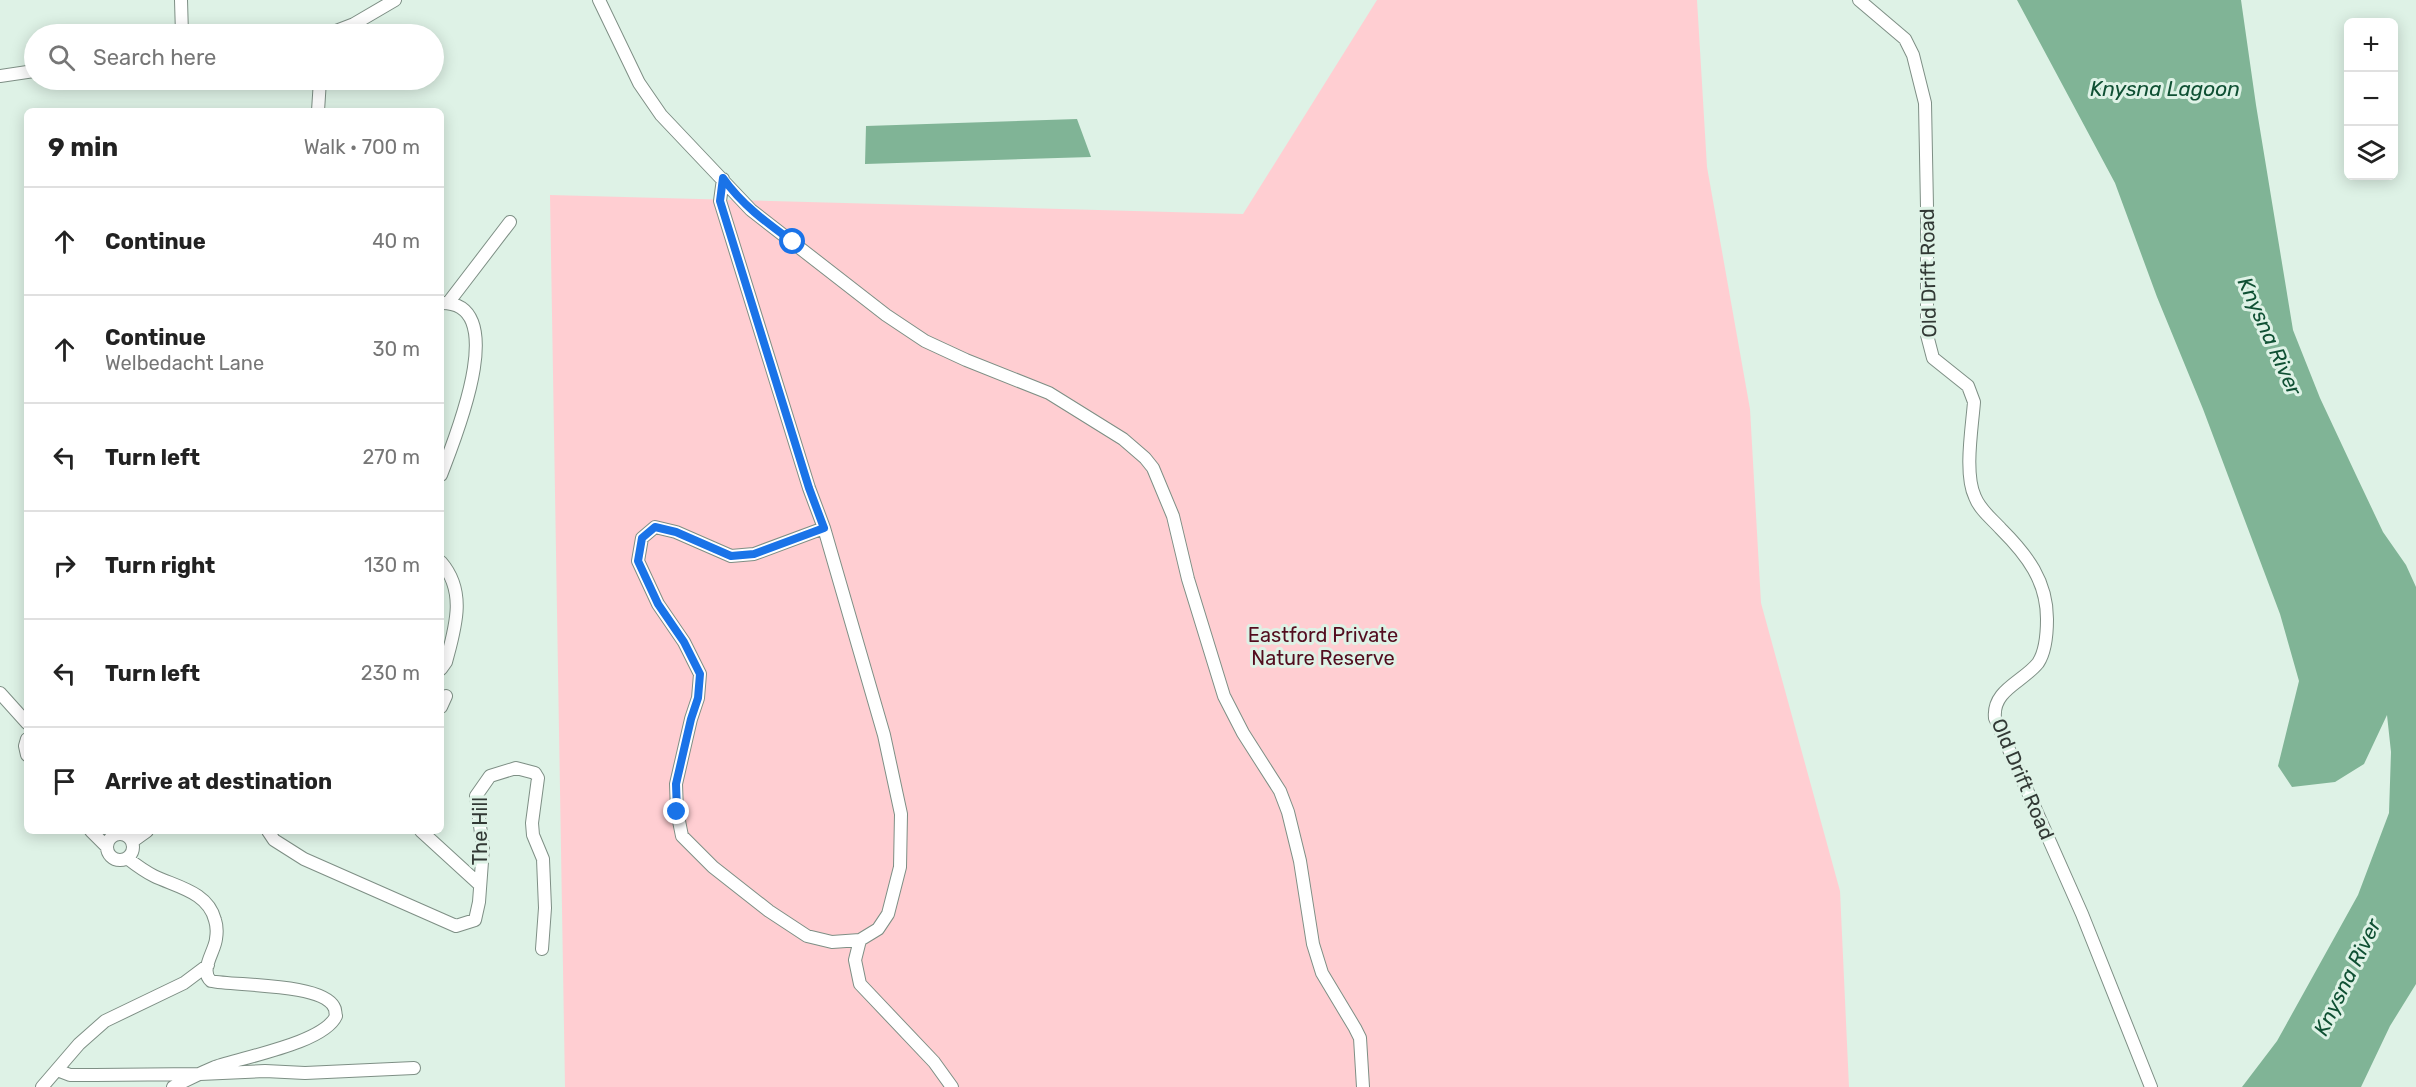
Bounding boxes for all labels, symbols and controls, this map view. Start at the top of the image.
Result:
map controls [2344,18,2398,180]
button: + [2344,18,2398,72]
search box [24,24,444,90]
icon: search [45,41,78,74]
text: Search here [93,44,216,71]
button: − [2344,72,2398,126]
water label: Knysna Lagoon [2090,76,2240,101]
button: layers [2344,126,2398,180]
text: 9 min [48,132,118,163]
text: Walk · 700 m [304,135,420,159]
street label: Old Drift Road [1915,208,1941,338]
icon: ahead [48,225,81,258]
text: Continue [105,228,206,255]
route start [779,228,805,254]
text: 40 m [372,229,420,253]
water label: Knysna River [2233,273,2308,400]
text: Continue [105,324,206,351]
icon: ahead [48,333,81,366]
text: 30 m [373,337,420,361]
text: Welbedacht Lane [105,351,264,375]
icon: left [48,441,81,474]
text: Turn left [105,444,200,471]
text: 270 m [363,445,420,469]
icon: right [48,549,81,582]
text: Turn right [105,552,215,579]
text: 130 m [364,553,420,577]
park label: Eastford Private Nature Reserve [1248,623,1398,670]
icon: left [48,657,81,690]
text: Turn left [105,660,200,687]
text: 230 m [361,661,420,685]
street label: Old Drift Road [1987,715,2059,843]
icon: arrive [48,765,81,798]
text: Arrive at destination [105,768,332,795]
street label: The Hill [468,797,492,865]
route end [663,798,689,824]
water label: Knysna River [2308,914,2386,1039]

